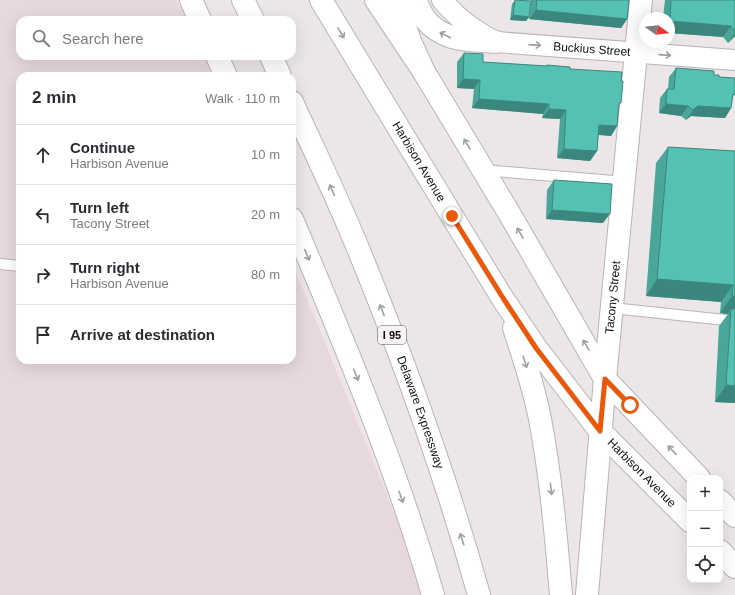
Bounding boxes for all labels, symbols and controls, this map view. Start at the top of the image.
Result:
north arrow [639,12,675,48]
search box [16,16,296,60]
icon: search [30,27,52,49]
one-way arrow [337,27,345,38]
text: Search here [62,30,144,47]
one-way arrow [439,30,451,38]
street label: Buckius Street [553,39,632,59]
one-way arrow [528,42,541,49]
one-way arrow [658,52,671,59]
text: 2 min [32,88,76,107]
text: Walk · 110 m [205,91,280,106]
street label: Harbison Avenue [389,119,449,205]
one-way arrow [462,138,470,150]
text: Continue [70,139,135,156]
icon: ahead [32,144,54,166]
text: 10 m [251,147,280,162]
text: Harbison Avenue [70,156,169,171]
one-way arrow [328,185,335,197]
text: Turn left [70,199,129,216]
icon: left [32,204,54,226]
text: 20 m [251,207,280,222]
route end [443,207,461,225]
text: Tacony Street [70,216,150,231]
one-way arrow [516,227,524,239]
one-way arrow [304,248,311,260]
text: Turn right [70,259,140,276]
street label: Tacony Street [602,259,623,335]
icon: right [32,264,54,286]
text: 80 m [251,267,280,282]
text: Harbison Avenue [70,276,169,291]
one-way arrow [378,305,386,317]
icon: arrive [32,324,54,346]
text: Arrive at destination [70,326,215,343]
road number: I 95 [378,326,406,344]
one-way arrow [581,339,589,351]
street label: Delaware Expressway [394,354,447,471]
one-way arrow [522,355,529,368]
one-way arrow [353,369,361,381]
route start [621,396,639,414]
street label: Harbison Avenue [605,436,679,510]
one-way arrow [667,445,677,455]
map controls [687,475,723,583]
button: + [687,475,723,511]
one-way arrow [547,482,555,495]
one-way arrow [398,490,405,503]
button: − [687,511,723,547]
one-way arrow [458,532,465,545]
button: locate [687,547,723,583]

